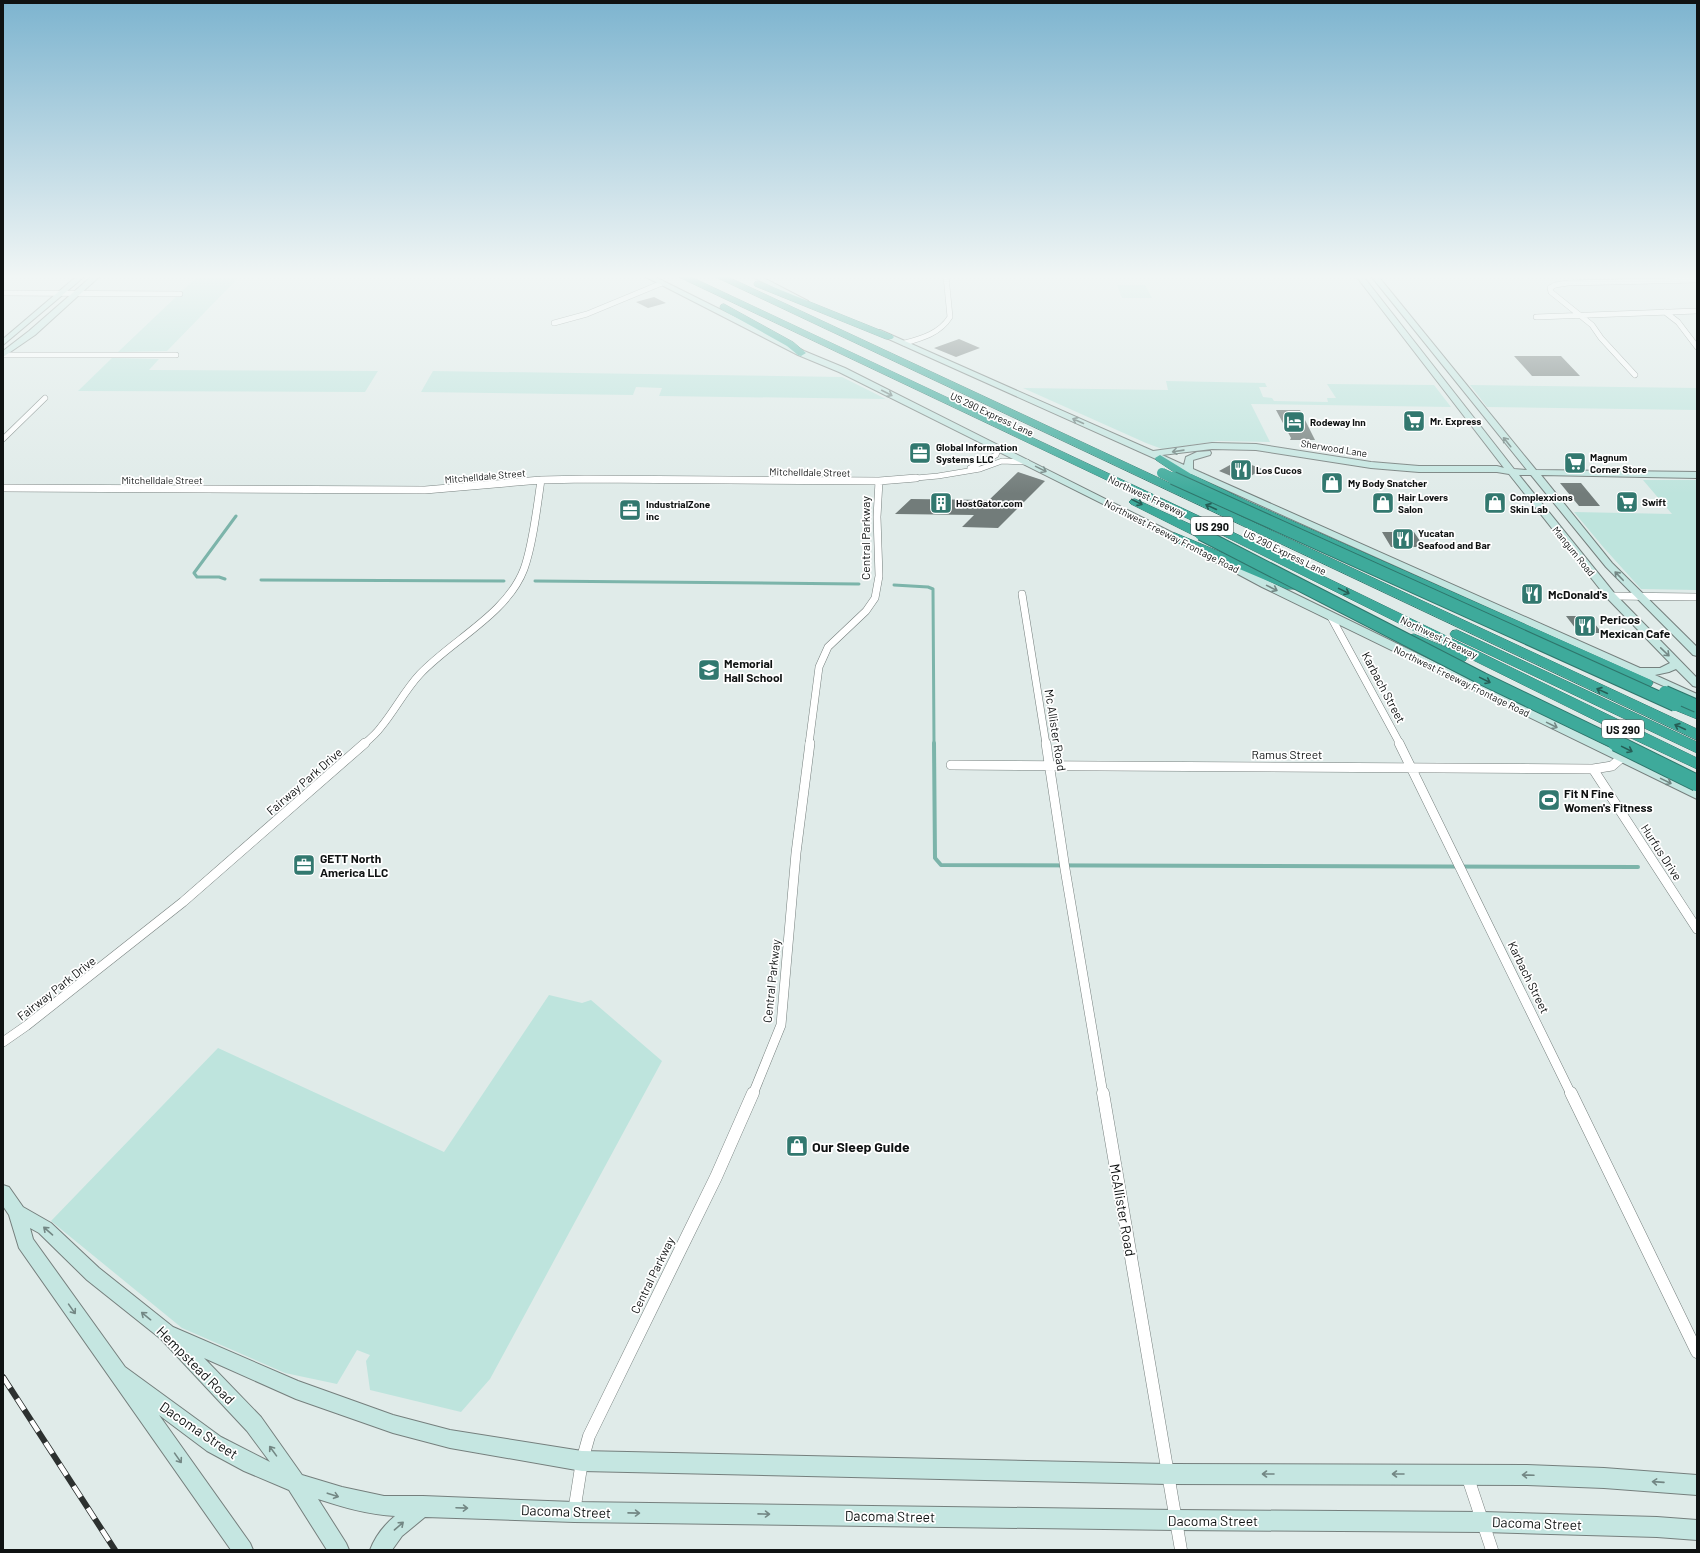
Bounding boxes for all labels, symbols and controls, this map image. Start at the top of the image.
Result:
street label: US 290 Express Lane [948,389,1036,439]
one-way arrow [881,390,893,397]
supermarket icon: Mr. Express [1401,408,1427,434]
hotel icon: Rodeway Inn [1281,409,1307,435]
place label: Mr. Express [1430,415,1481,427]
one-way arrow [1072,416,1084,424]
place label: Rodeway Inn [1310,416,1366,428]
street label: Sherwood Lane [1300,437,1368,459]
one-way arrow [1503,437,1512,448]
office icon: Global Information Systems LLC [907,440,933,466]
place label: Global Information Systems LLC [936,441,1017,465]
one-way arrow [1172,447,1185,455]
supermarket icon: Magnum Corner Store [1562,450,1588,476]
place label: Magnum Corner Store [1590,451,1647,475]
restaurant icon: Los Cucos [1228,457,1254,483]
place label: Los Cucos [1256,464,1302,476]
street label: Mitchelldale Street [769,465,851,479]
street label: Mitchelldale Street [444,466,526,486]
one-way arrow [1035,466,1047,473]
shop icon: My Body Snatcher [1319,470,1345,496]
street label: Northwest Freeway [1106,473,1188,519]
street label: Mitchelldale Street [121,474,203,486]
place label: My Body Snatcher [1348,477,1427,489]
supermarket icon: Swift [1614,489,1640,515]
building icon: HostGator.com [928,490,954,516]
shop icon: Hair Lovers Salon [1370,490,1396,516]
shop icon: Complexxions Skin Lab [1482,490,1508,516]
place label: Hair Lovers Salon [1398,491,1448,515]
place label: Complexxions Skin Lab [1510,491,1573,515]
street label: Central Parkway [858,496,872,580]
place label: Swift [1642,496,1666,508]
office icon: IndustrialZone inc [617,497,643,523]
place label: HostGator.com [956,497,1023,509]
street label: Northwest Freeway Frontage Road [1103,497,1241,575]
place label: IndustrialZone inc [646,498,711,522]
one-way arrow [1131,499,1143,506]
one-way arrow [1205,503,1217,510]
road number: US 290 [1191,517,1233,535]
street label: Mangum Road [1550,524,1598,578]
restaurant icon: Yucatan Seafood and Bar [1390,526,1416,552]
street label: US 290 Express Lane [1242,527,1328,577]
place label: Yucatan Seafood and Bar [1418,527,1491,551]
one-way arrow [1615,571,1624,581]
restaurant icon: McDonald's [1519,581,1545,607]
one-way arrow [1265,585,1277,592]
place label: McDonald's [1548,587,1608,601]
one-way arrow [1338,588,1350,595]
place label: Pericos Mexican Cafe [1600,612,1671,640]
street label: Northwest Freeway [1399,613,1480,661]
restaurant icon: Pericos Mexican Cafe [1572,613,1598,639]
street label: Northwest Freeway Frontage Road [1392,643,1532,719]
one-way arrow [1660,647,1670,657]
street label: Karbach Street [1359,649,1409,725]
place label: Memorial Hall School [724,656,783,684]
school or university icon: Memorial Hall School [696,657,722,683]
one-way arrow [1479,677,1491,684]
one-way arrow [1597,687,1609,694]
street label: Mc Allister Road [1043,688,1069,772]
road number: US 290 [1602,720,1644,738]
one-way arrow [1546,722,1558,729]
one-way arrow [1674,723,1686,730]
street label: Fairway Park Drive [263,744,345,818]
one-way arrow [1621,746,1633,753]
street label: Ramus Street [1252,747,1322,761]
one-way arrow [1659,778,1671,785]
place label: Fit N Fine Women's Fitness [1564,786,1653,814]
sports icon: Fit N Fine Women's Fitness [1536,787,1562,813]
street label: Hurfus Drive [1639,821,1685,883]
place label: GETT North America LLC [320,851,388,879]
office icon: GETT North America LLC [291,852,317,878]
street label: Central Parkway [760,938,782,1023]
street label: Karbach Street [1506,939,1552,1015]
street label: Fairway Park Drive [14,953,98,1023]
shop icon: Our Sleep Guide [784,1133,810,1159]
place label: Our Sleep Guide [812,1138,910,1155]
street label: McAllister Road [1106,1162,1140,1258]
one-way arrow [43,1227,53,1236]
street label: Central Parkway [627,1234,677,1316]
one-way arrow [68,1304,76,1315]
one-way arrow [141,1312,151,1321]
street label: Hempstead Road [153,1322,239,1408]
street label: Dacoma Street [157,1398,241,1462]
one-way arrow [269,1446,278,1457]
one-way arrow [174,1452,182,1463]
one-way arrow [1262,1470,1275,1478]
one-way arrow [1392,1470,1405,1478]
one-way arrow [1522,1472,1535,1479]
one-way arrow [1652,1479,1665,1486]
one-way arrow [327,1491,339,1499]
street label: Dacoma Street [521,1501,611,1521]
one-way arrow [455,1504,468,1511]
street label: Dacoma Street [845,1507,935,1525]
one-way arrow [627,1509,640,1516]
one-way arrow [757,1510,770,1518]
street label: Dacoma Street [1168,1512,1258,1529]
street label: Dacoma Street [1492,1513,1582,1533]
one-way arrow [394,1522,404,1531]

